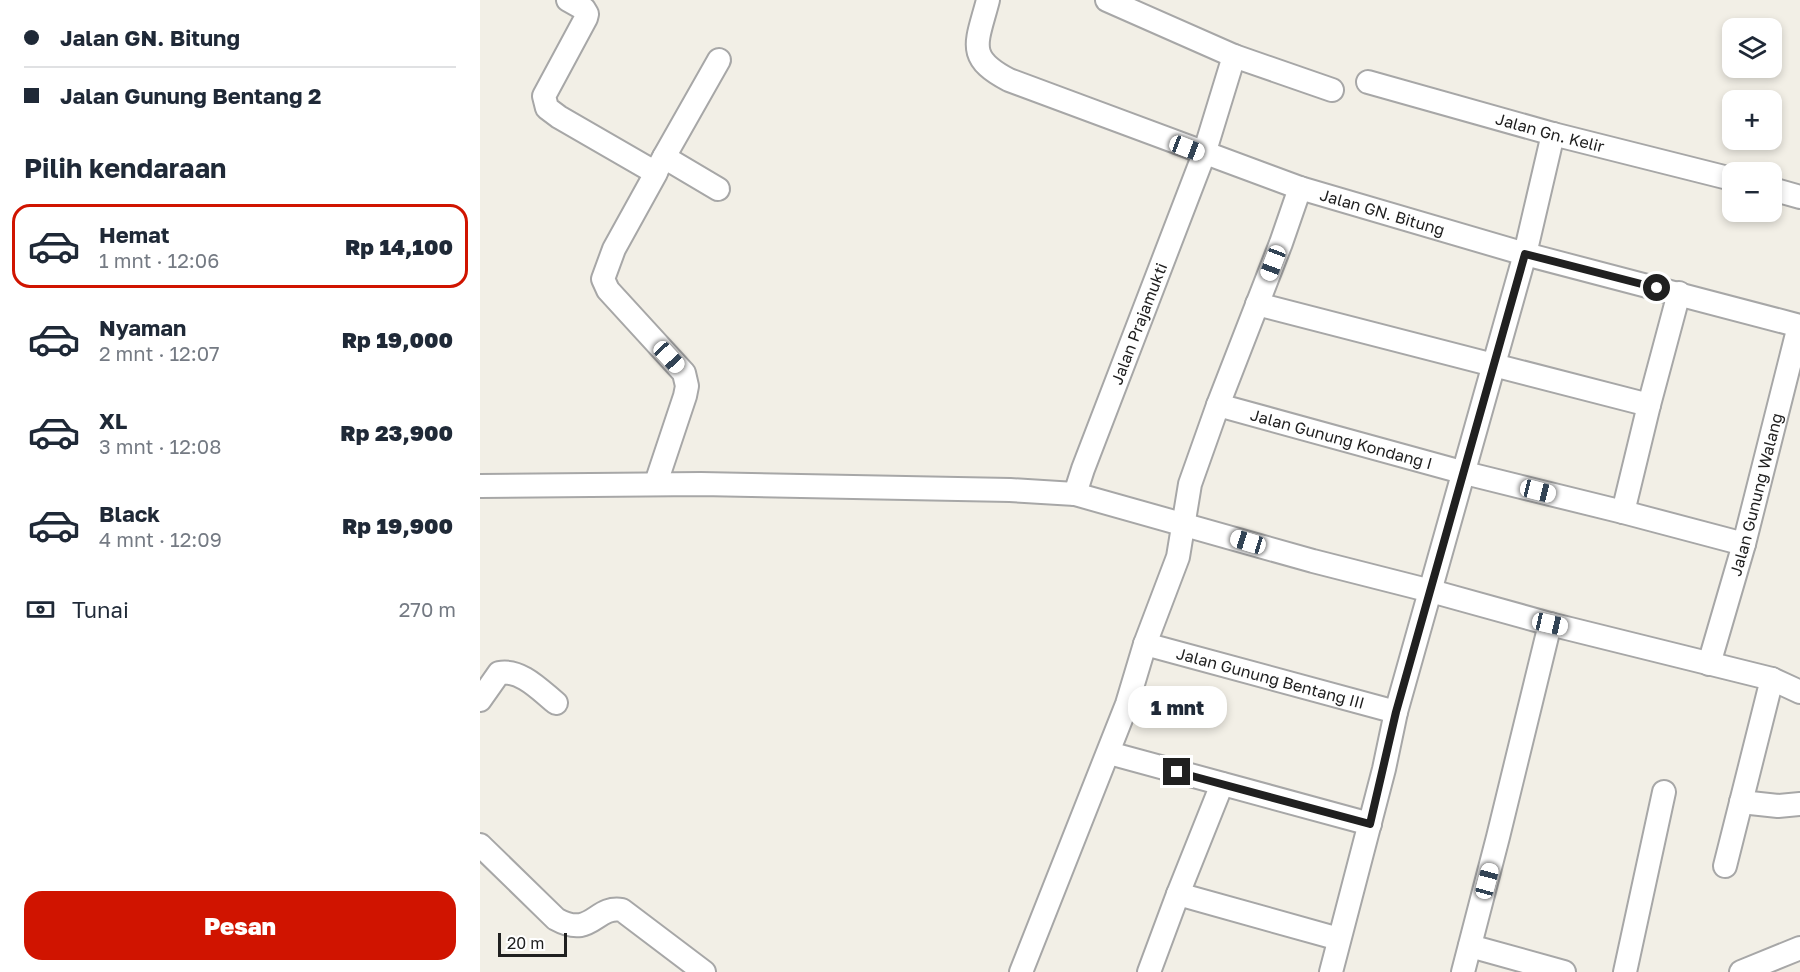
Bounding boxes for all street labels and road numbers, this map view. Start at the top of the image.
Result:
street label: Jalan Gn. Kelir [1494,108,1606,157]
street label: Jalan GN. Bitung [1318,184,1447,240]
street label: Jalan Prajamukti [1106,260,1171,387]
street label: Jalan Gunung Kondang I [1248,404,1435,473]
street label: Jalan Gunung Walang [1725,411,1787,578]
street label: Jalan Gunung Bentang III [1174,643,1367,713]

